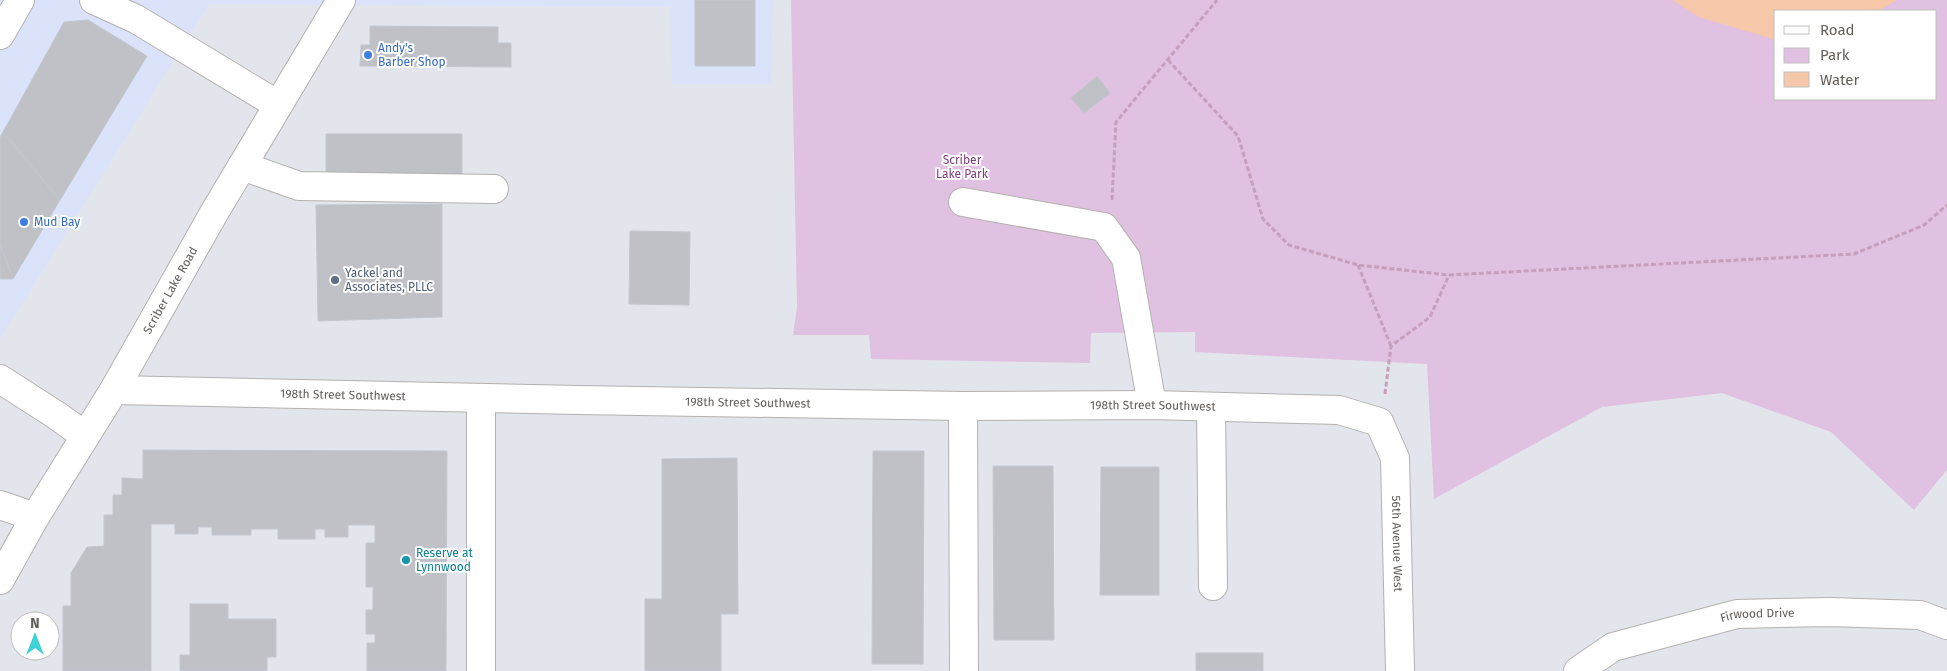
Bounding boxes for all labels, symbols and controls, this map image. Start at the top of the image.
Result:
legend [1774,10,1937,100]
text: Road [1820,21,1855,39]
place label: Andy's Barber Shop [378,41,446,69]
text: Park [1820,46,1850,64]
marker: Andy's Barber Shop [362,49,374,61]
text: Water [1820,71,1859,89]
park label: Scriber Lake Park [936,153,989,181]
place label: Mud Bay [34,215,80,229]
marker: Mud Bay [18,216,30,228]
street label: Scriber Lake Road [140,244,200,336]
place label: Yackel and Associates, PLLC [345,266,433,294]
marker: Yackel and Associates, PLLC [329,274,341,286]
street label: 198th Street Southwest [280,387,407,403]
street label: 198th Street Southwest [685,395,811,411]
street label: 198th Street Southwest [1090,398,1216,414]
street label: 56th Avenue West [1389,495,1405,593]
place label: Reserve at Lynnwood [416,546,474,574]
marker: Reserve at Lynnwood [400,554,412,566]
street label: Firwood Drive [1719,606,1795,625]
north arrow [10,611,60,661]
text: N [30,615,40,632]

